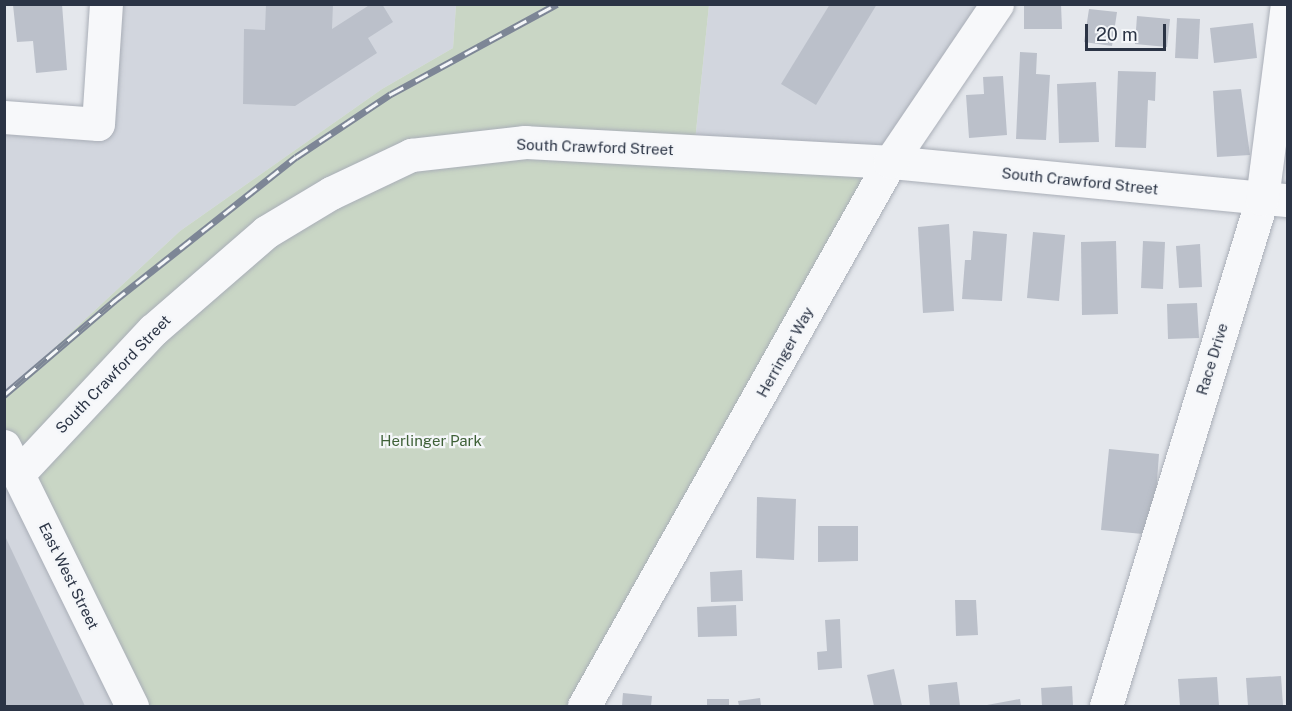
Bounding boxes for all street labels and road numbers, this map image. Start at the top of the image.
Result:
street label: South Crawford Street [516,135,674,159]
street label: South Crawford Street [1001,164,1159,198]
street label: Herringer Way [753,304,817,400]
street label: South Crawford Street [52,311,174,437]
street label: Race Drive [1193,321,1231,397]
street label: East West Street [35,519,103,633]

